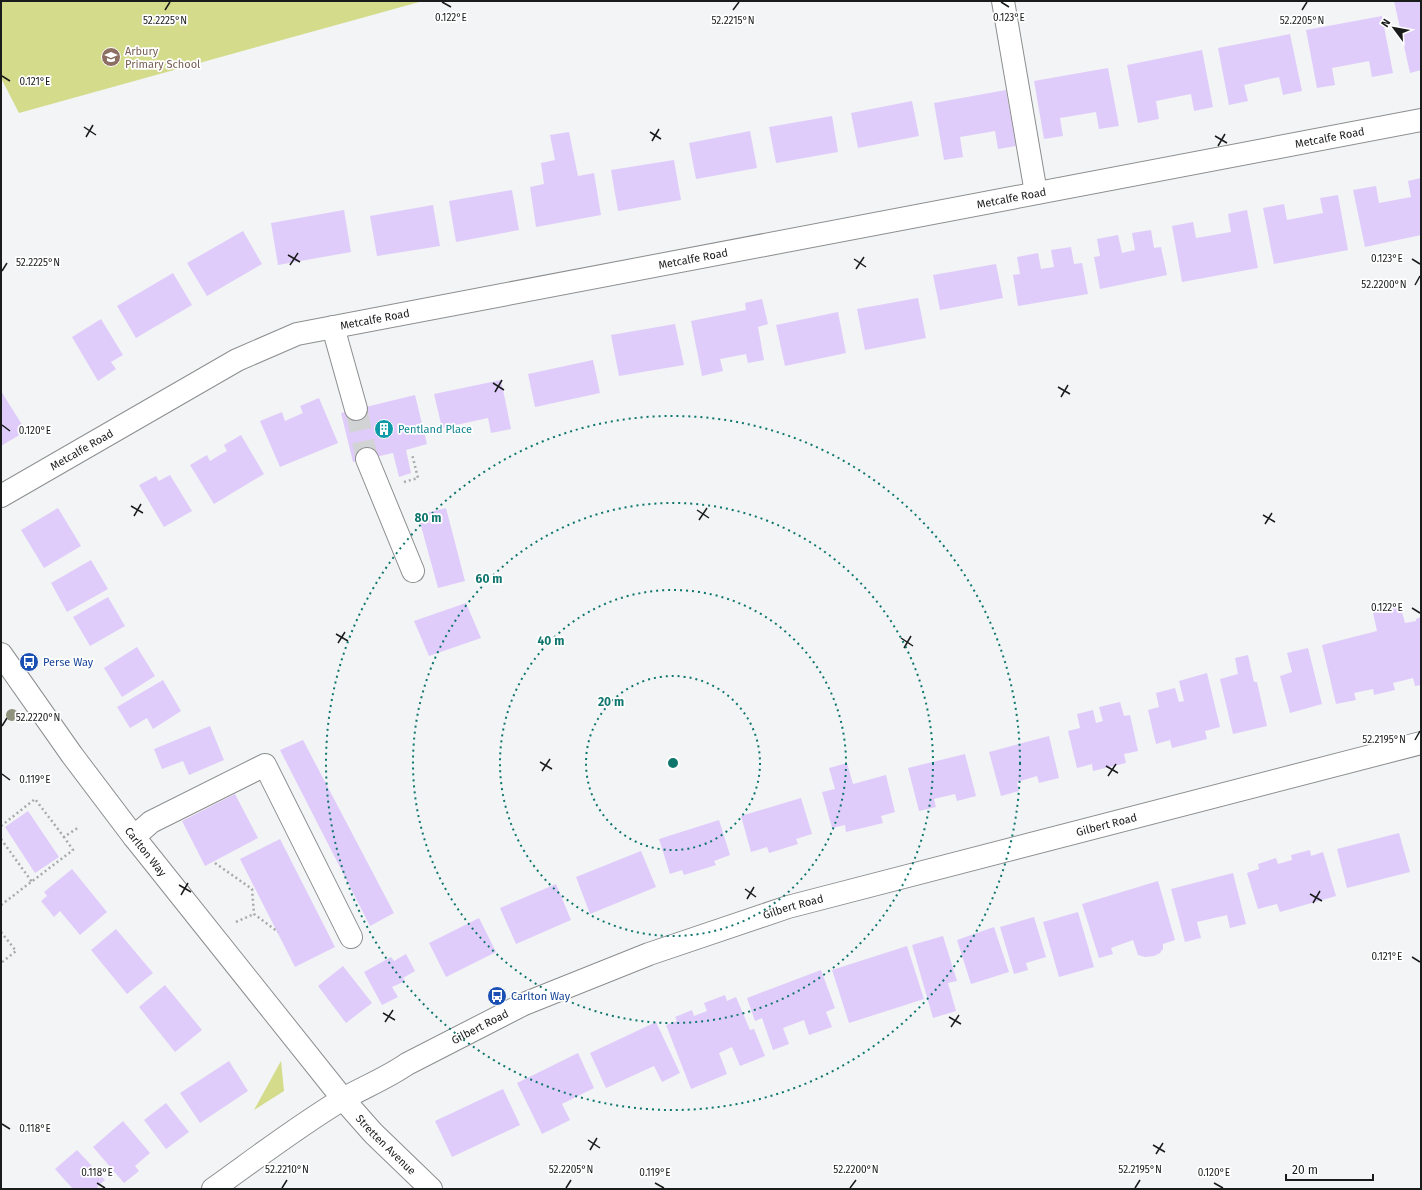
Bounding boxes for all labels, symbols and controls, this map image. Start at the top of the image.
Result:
north arrow [1374,8,1414,48]
text: 0.122°E [435,12,467,24]
text: 0.123°E [993,12,1025,24]
text: 52.2225°N [143,15,187,27]
text: 52.2215°N [711,15,755,27]
text: 52.2205°N [1280,15,1324,27]
text: N [1378,16,1393,30]
place label: Arbury Primary School [125,45,200,71]
school or university icon: Arbury Primary School [100,46,122,68]
text: 0.121°E [20,76,50,88]
street label: Metcalfe Road [1294,124,1366,150]
street label: Metcalfe Road [976,185,1047,211]
street label: Metcalfe Road [657,246,729,272]
text: 0.123°E [1371,253,1403,265]
text: 52.2225°N [16,257,60,269]
text: 52.2200°N [1361,279,1407,291]
street label: Metcalfe Road [339,306,411,332]
building icon: Pentland Place [373,418,395,440]
place label: Pentland Place [398,423,472,436]
text: 0.120°E [19,425,51,437]
street label: Metcalfe Road [48,426,115,473]
text: 80 m [415,511,441,525]
text: 60 m [476,572,502,586]
text: 0.122°E [1371,602,1403,614]
text: 40 m [538,634,564,648]
bus stop icon: Perse Way [18,651,40,673]
place label: Perse Way [43,656,94,669]
text: 20 m [598,695,624,709]
text: 52.2220°N [16,712,60,724]
text: 52.2195°N [1362,734,1406,746]
centre of rings [666,756,680,770]
text: 0.119°E [19,774,51,786]
street label: Gilbert Road [1075,810,1138,839]
street label: Carlton Way [122,824,170,879]
street label: Gilbert Road [761,892,825,922]
text: 0.121°E [1372,951,1402,963]
bus stop icon: Carlton Way [486,985,508,1007]
place label: Carlton Way [511,990,571,1003]
street label: Gilbert Road [449,1007,511,1047]
street label: Stretten Avenue [353,1112,419,1177]
text: 0.118°E [19,1123,51,1135]
scale bar [1286,1156,1373,1182]
text: 20 m [1292,1163,1318,1177]
text: 52.2210°N [265,1164,309,1176]
text: 52.2205°N [549,1164,593,1176]
text: 52.2200°N [833,1164,879,1176]
text: 52.2195°N [1118,1164,1162,1176]
text: 0.118°E [81,1167,113,1179]
text: 0.119°E [639,1167,671,1179]
text: 0.120°E [1198,1167,1230,1179]

